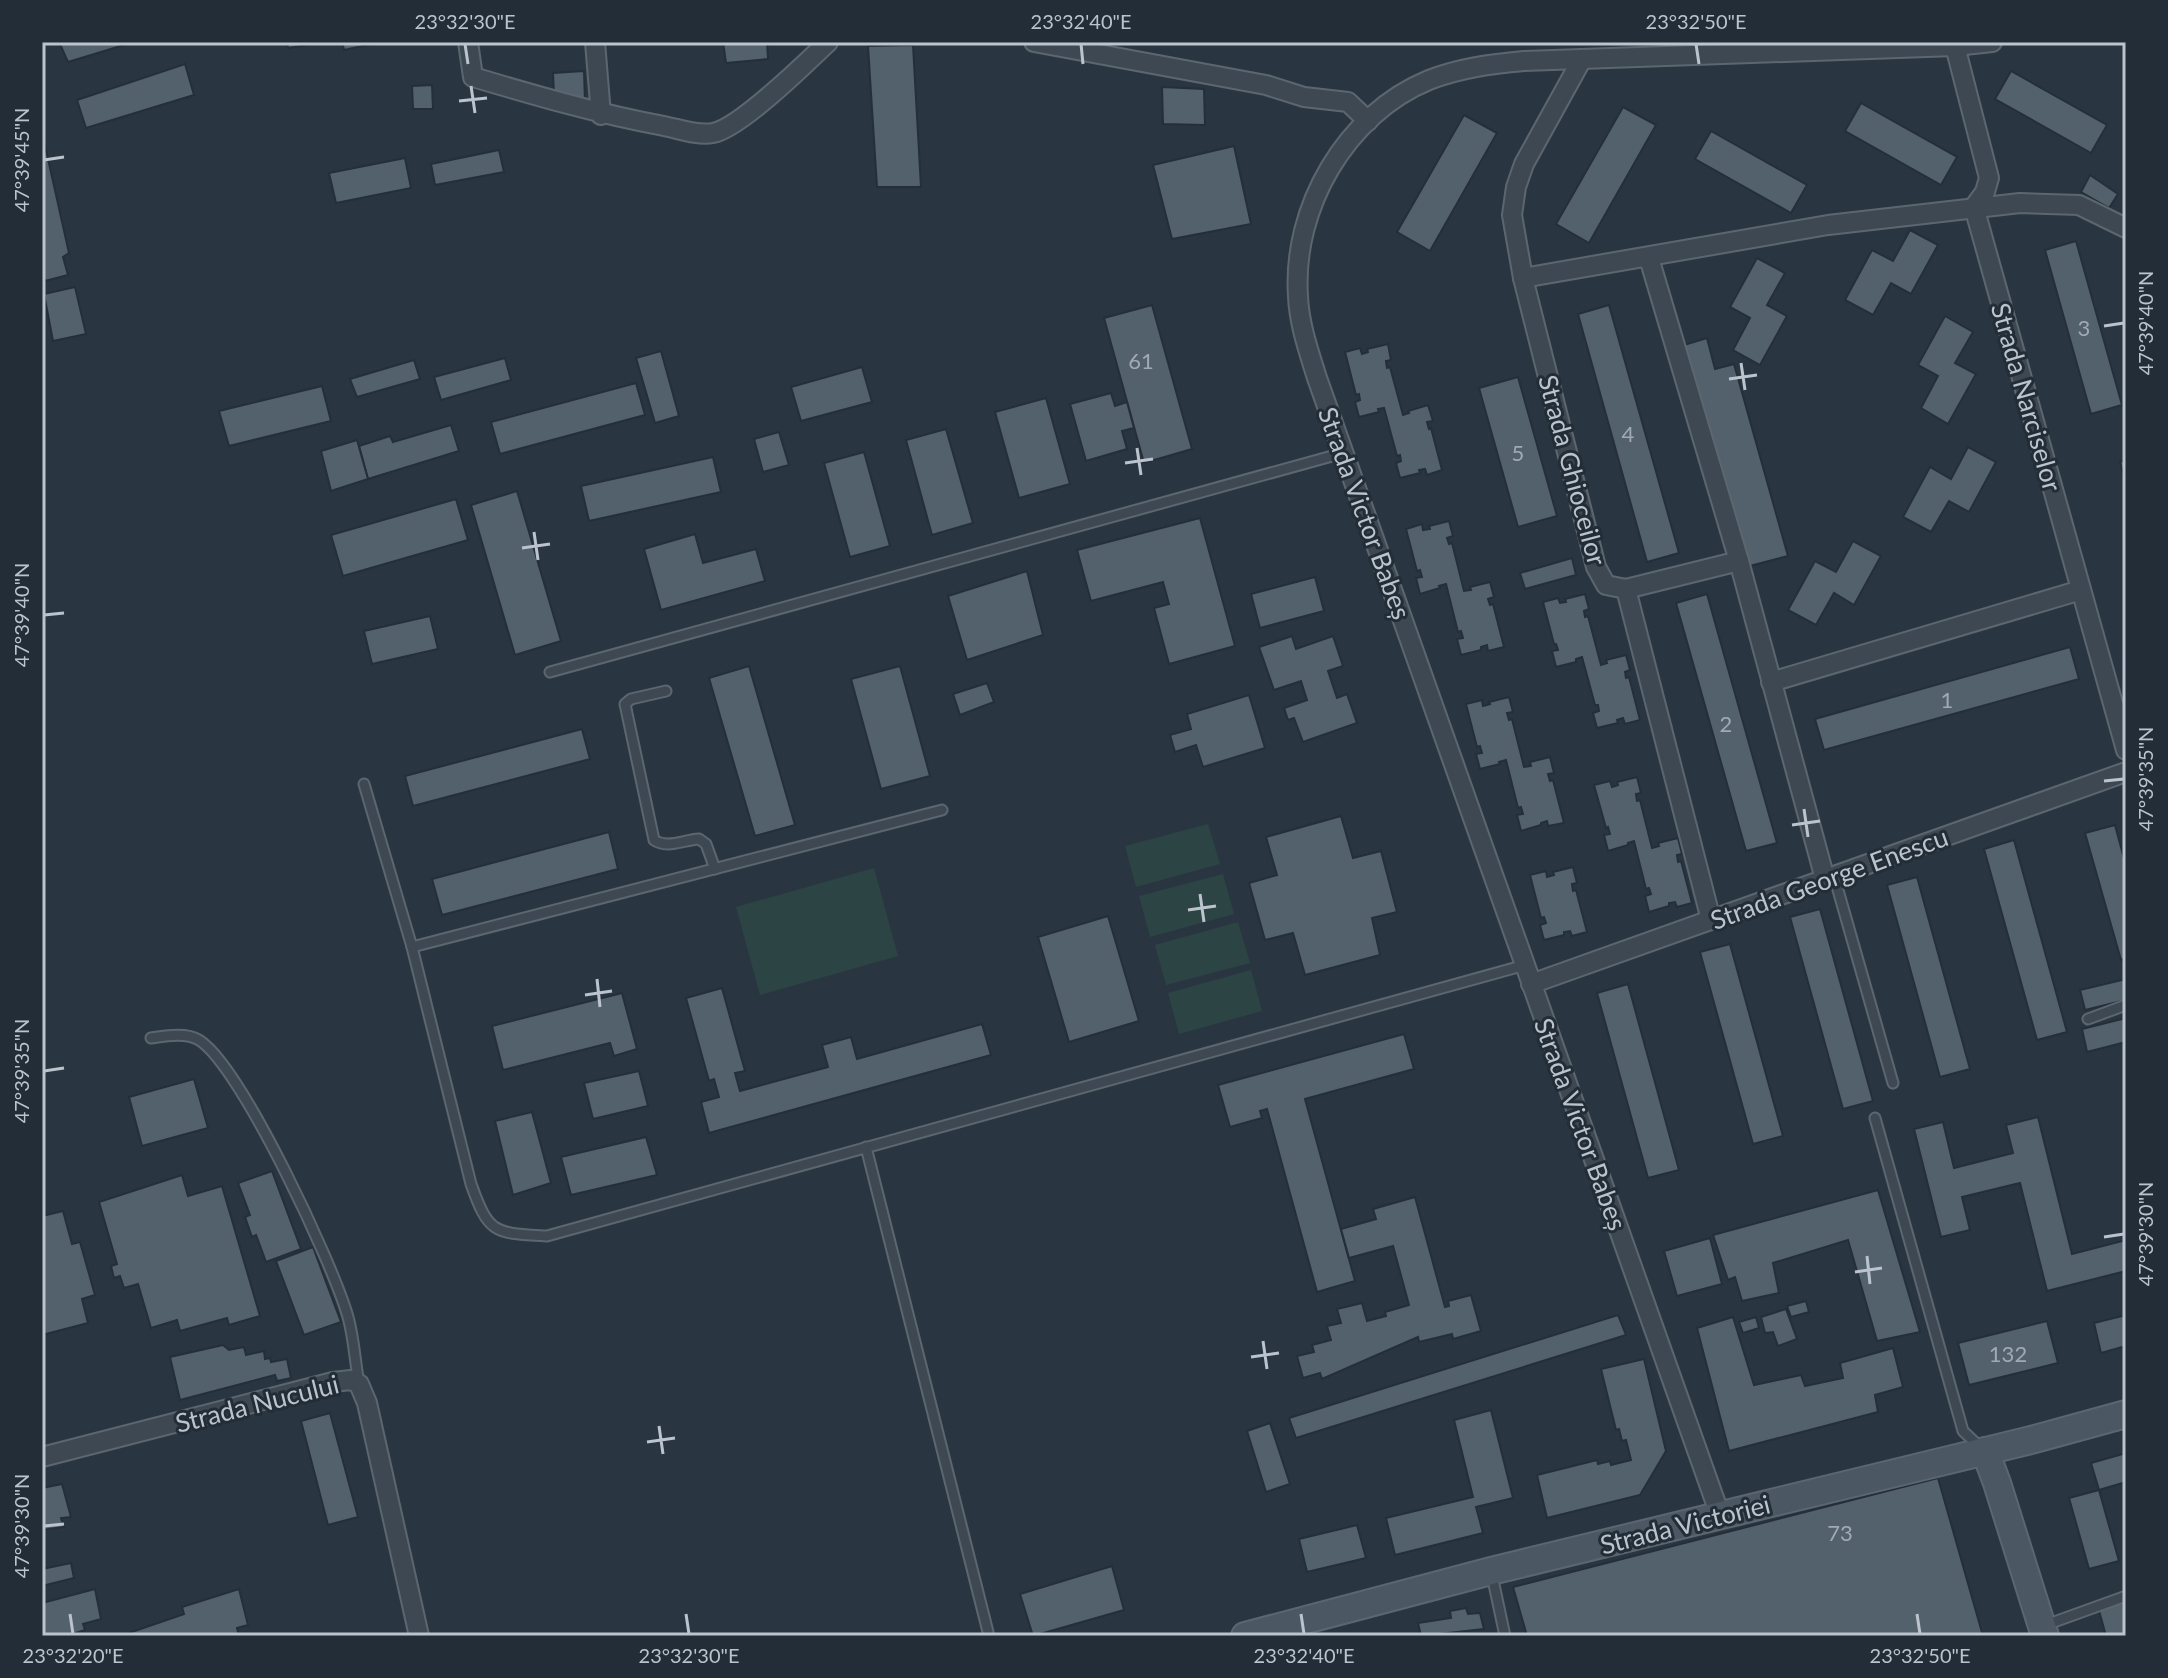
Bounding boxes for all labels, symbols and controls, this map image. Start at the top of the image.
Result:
text: 23°32'30"E [415,9,515,33]
text: 23°32'40"E [1031,9,1131,33]
text: 23°32'50"E [1646,9,1746,33]
text: 47°39'45"N [9,108,33,212]
text: 47°39'40"N [2133,271,2157,375]
street label: Strada Narciselor [1985,299,2069,495]
house number: 3 [2078,314,2090,341]
house number: 61 [1128,347,1154,374]
street label: Strada Ghioceilor [1532,371,1614,569]
street label: Strada Victor Babeș [1312,403,1418,623]
house number: 4 [1622,420,1635,447]
house number: 5 [1512,439,1524,466]
text: 47°39'40"N [9,563,33,667]
house number: 1 [1941,686,1953,713]
house number: 2 [1720,710,1732,737]
text: 47°39'35"N [2133,727,2157,831]
street label: Strada George Enescu [1706,820,1952,936]
street label: Strada Victor Babeș [1528,1014,1634,1234]
text: 47°39'35"N [9,1019,33,1123]
text: 47°39'30"N [2133,1182,2157,1286]
house number: 132 [1989,1340,2027,1367]
street label: Strada Nucului [172,1367,342,1439]
text: 47°39'30"N [9,1474,33,1578]
street label: Strada Victoriei [1597,1487,1773,1561]
house number: 73 [1827,1519,1853,1546]
text: 23°32'20"E [23,1643,123,1667]
text: 23°32'30"E [639,1643,739,1667]
text: 23°32'40"E [1254,1643,1354,1667]
text: 23°32'50"E [1870,1643,1970,1667]

